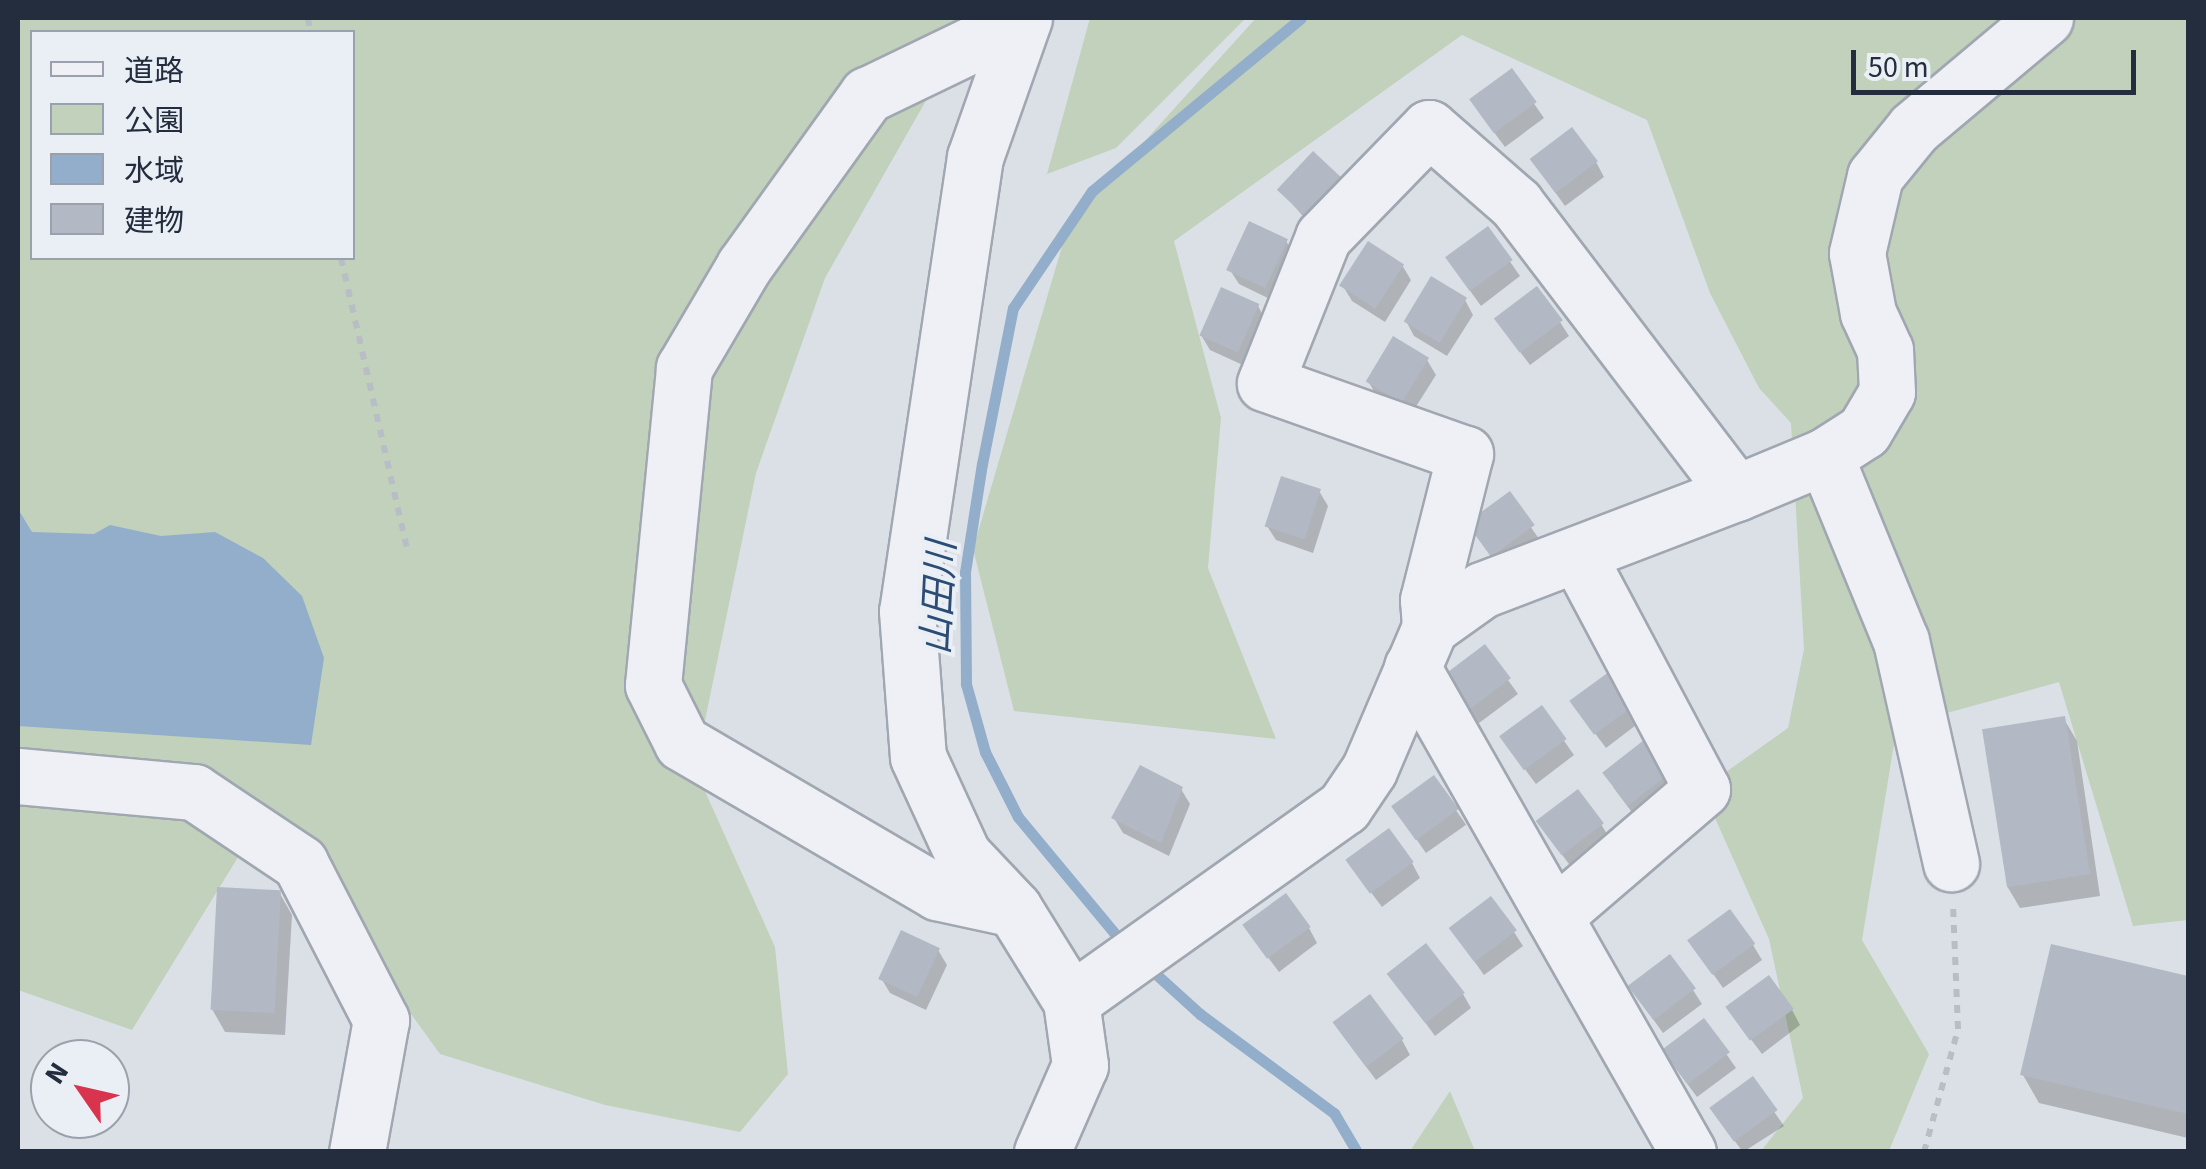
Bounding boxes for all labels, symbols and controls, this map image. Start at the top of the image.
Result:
legend [30,30,355,260]
scale bar [1856,30,2141,92]
text: 50 m [1868,46,1929,89]
text: 道路 [124,50,184,93]
text: 公園 [124,100,184,143]
text: 水域 [124,150,184,193]
text: 建物 [124,200,184,243]
water label: 山田川 [914,540,966,656]
north arrow [30,1039,130,1139]
text: N [35,1054,79,1092]

